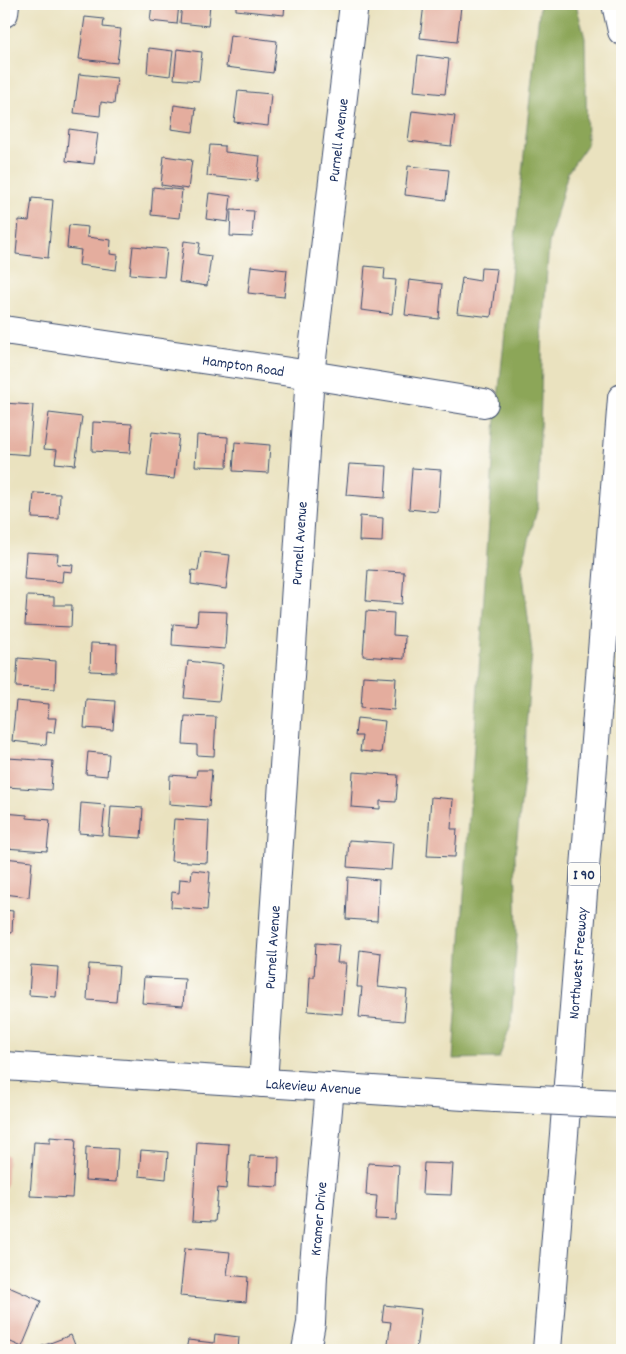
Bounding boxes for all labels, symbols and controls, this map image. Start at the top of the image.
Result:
street label: Purnell Avenue [324,97,356,183]
street label: Hampton Road [201,350,286,384]
street label: Purnell Avenue [287,500,315,586]
road number: I 90 [568,862,600,886]
street label: Purnell Avenue [260,904,288,990]
street label: Northwest Freeway [564,906,595,1020]
street label: Lakeview Avenue [265,1074,362,1102]
street label: Kramer Drive [306,1180,334,1257]

